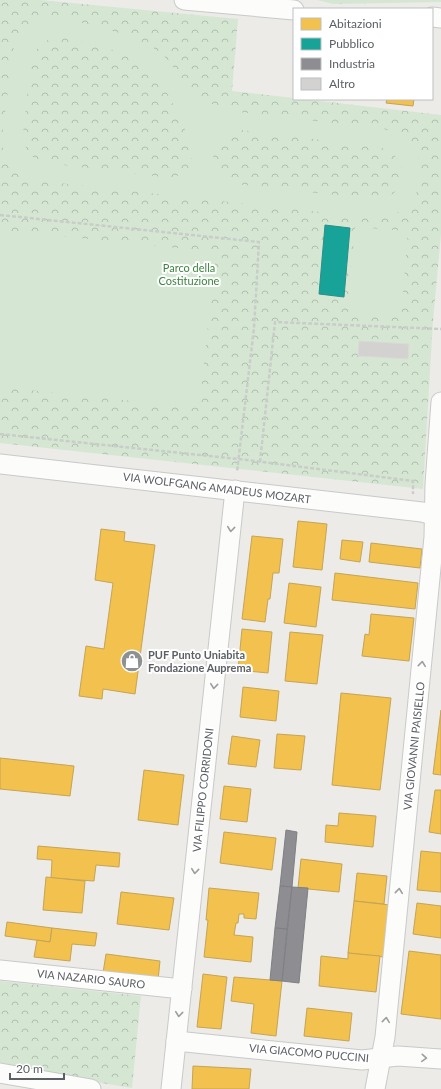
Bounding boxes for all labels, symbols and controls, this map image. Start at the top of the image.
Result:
legend [293,8,433,100]
text: Abitazioni [329,16,382,31]
text: Pubblico [329,36,375,51]
text: Industria [329,56,375,71]
text: Altro [329,76,355,91]
park label: Parco della Costituzione [159,261,220,287]
street label: VIA WOLFGANG AMADEUS MOZART [122,470,312,506]
one-way arrow [227,526,236,532]
shop icon: PUF Punto Uniabita Fondazione Auprema [119,648,145,674]
place label: PUF Punto Uniabita Fondazione Auprema [148,648,251,674]
one-way arrow [417,661,426,667]
street label: VIA GIOVANNI PAISIELLO [400,681,427,811]
one-way arrow [210,683,219,689]
street label: VIA FILIPPO CORRIDONI [190,727,215,853]
one-way arrow [190,868,199,874]
one-way arrow [394,888,403,894]
street label: VIA NAZARIO SAURO [36,966,146,991]
one-way arrow [175,1011,184,1017]
one-way arrow [381,1017,390,1023]
street label: VIA GIACOMO PUCCINI [248,1041,370,1064]
one-way arrow [421,1053,427,1062]
scale bar [10,1055,64,1081]
text: 20 m [16,1061,43,1076]

